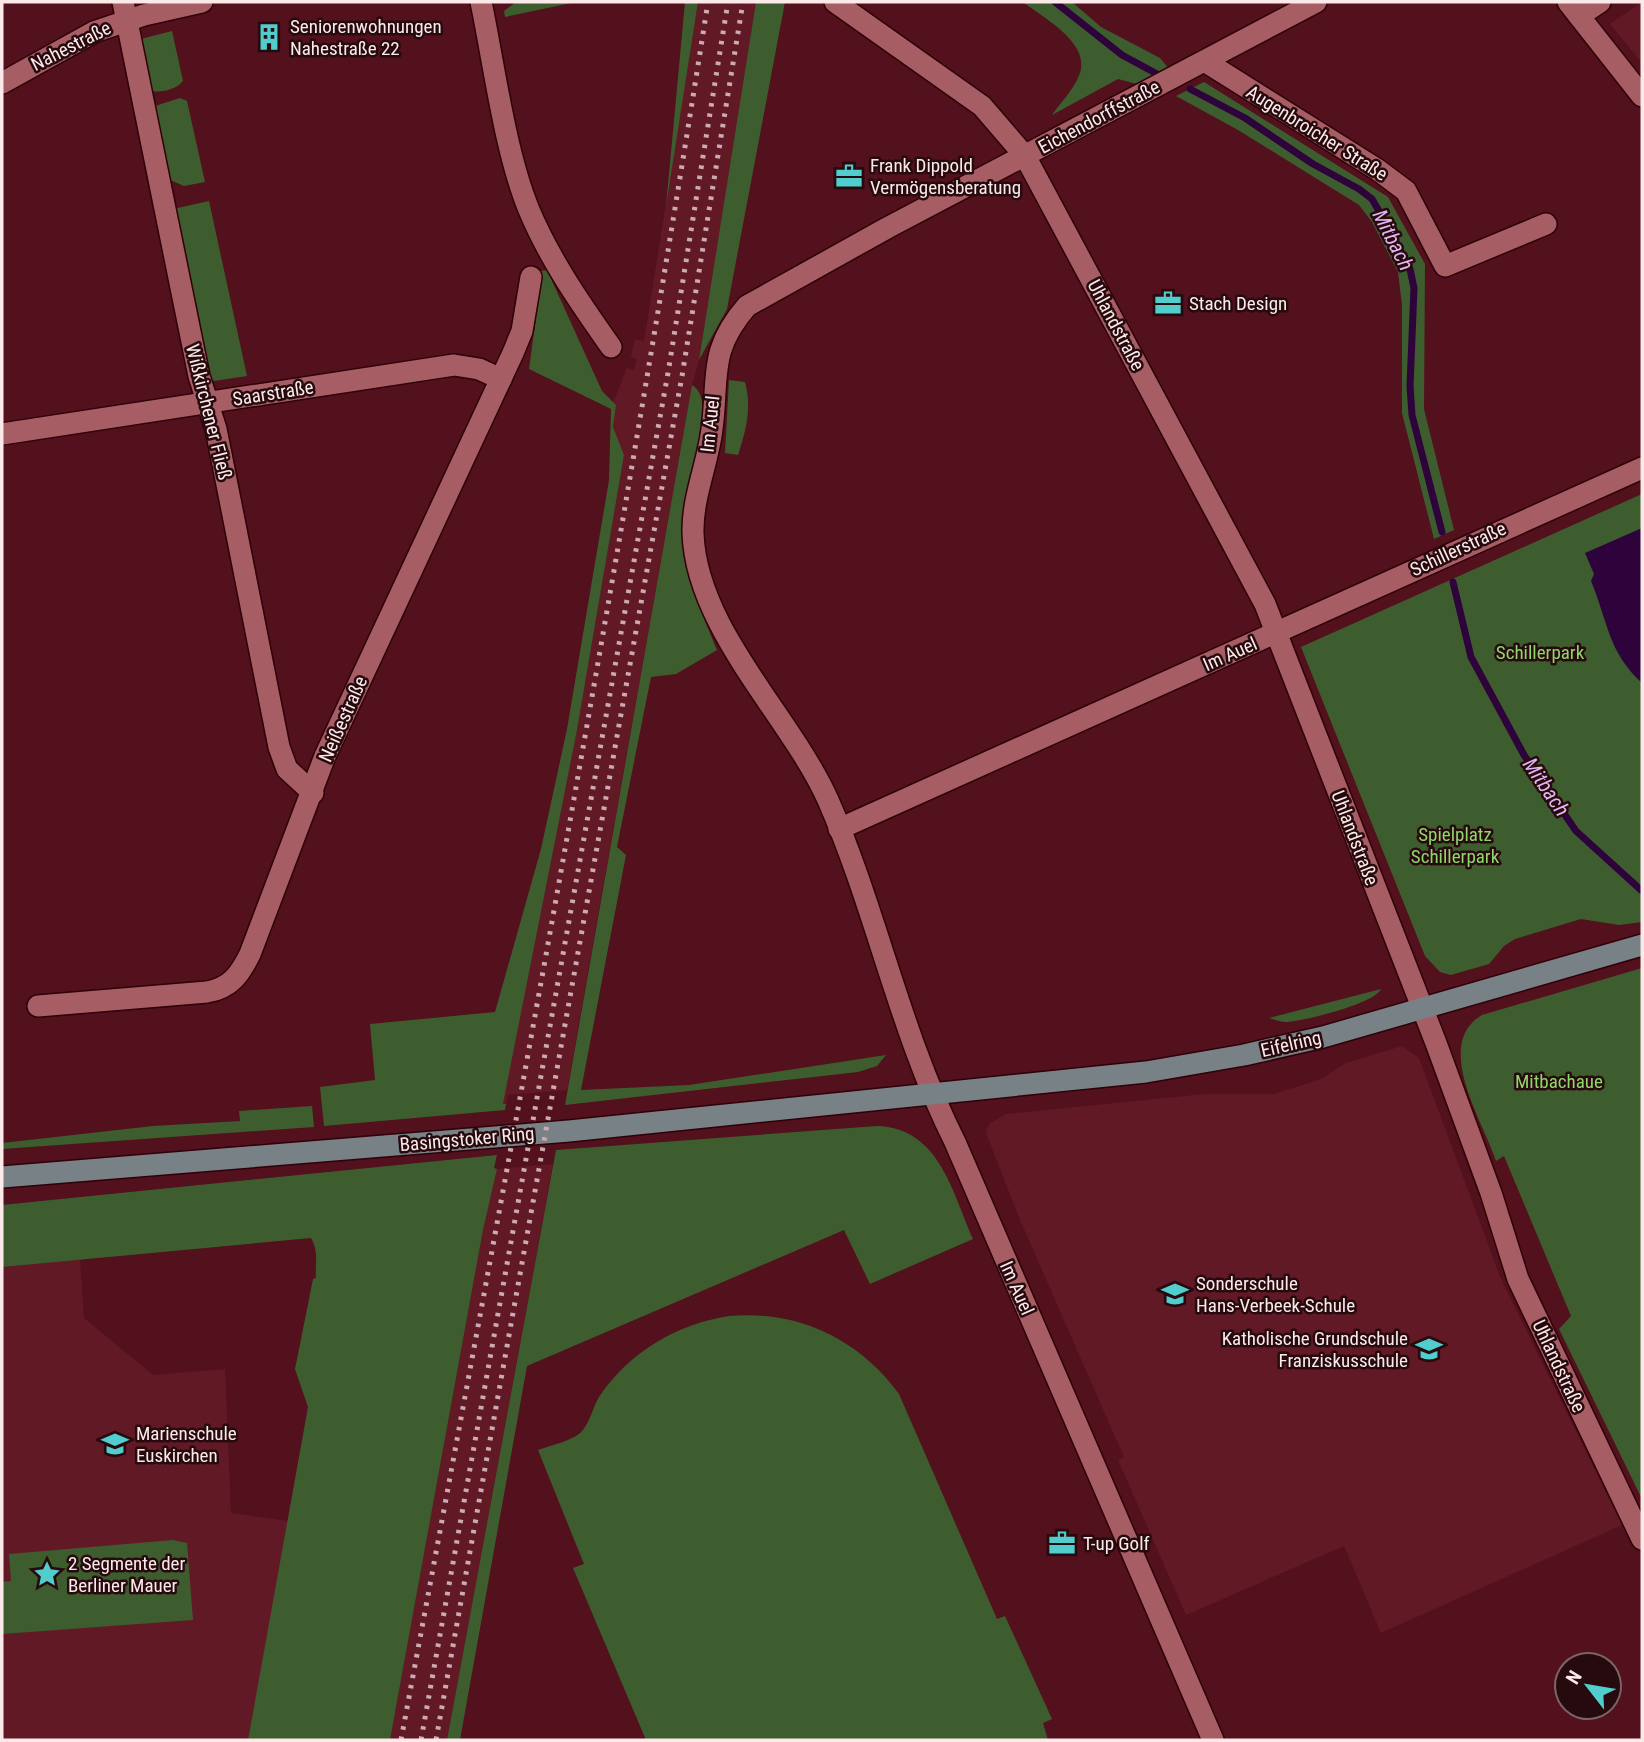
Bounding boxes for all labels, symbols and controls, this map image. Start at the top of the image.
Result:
place label: Seniorenwohnungen Nahestraße 22 [290,15,442,60]
street label: Nahestraße [27,16,115,76]
building icon: Seniorenwohnungen Nahestraße 22 [254,22,284,52]
street label: Eichendorffstraße [1034,75,1164,159]
street label: Augenbroicher Straße [1242,80,1392,186]
place label: Frank Dippold Vermögensberatung [870,154,1021,199]
office icon: Frank Dippold Vermögensberatung [834,161,864,191]
water label: Mitbach [1368,206,1418,274]
street label: Uhlandstraße [1082,276,1150,374]
office icon: Stach Design [1153,288,1183,318]
place label: Stach Design [1189,292,1287,315]
street label: Wißkirchener Fließ [181,342,237,482]
street label: Saarstraße [231,375,315,411]
street label: Im Auel [696,395,724,453]
street label: Schillerstraße [1406,517,1510,581]
street label: Im Auel [1199,632,1261,676]
park label: Schillerpark [1496,641,1585,664]
street label: Neißestraße [314,672,372,765]
water label: Mitbach [1518,753,1574,821]
street label: Uhlandstraße [1326,787,1384,889]
park label: Spielplatz Schillerpark [1411,823,1500,868]
street label: Eifelring [1258,1026,1324,1062]
park label: Mitbachaue [1515,1070,1603,1093]
street label: Basingstoker Ring [399,1122,535,1156]
street label: Im Auel [995,1257,1039,1319]
place label: Sonderschule Hans-Verbeek-Schule [1196,1272,1355,1317]
school or university icon: Sonderschule Hans-Verbeek-Schule [1160,1279,1190,1309]
street label: Uhlandstraße [1528,1316,1590,1416]
place label: Katholische Grundschule Franziskusschule [1222,1327,1408,1372]
school or university icon: Katholische Grundschule Franziskusschule [1414,1334,1444,1364]
place label: Marienschule Euskirchen [136,1422,237,1467]
school or university icon: Marienschule Euskirchen [100,1429,130,1459]
office icon: T-up Golf [1047,1528,1077,1558]
place label: T-up Golf [1083,1532,1150,1555]
place label: 2 Segmente der Berliner Mauer [68,1552,186,1597]
place icon: 2 Segmente der Berliner Mauer [32,1559,62,1589]
north arrow [1553,1651,1623,1721]
text: N [1561,1667,1587,1688]

